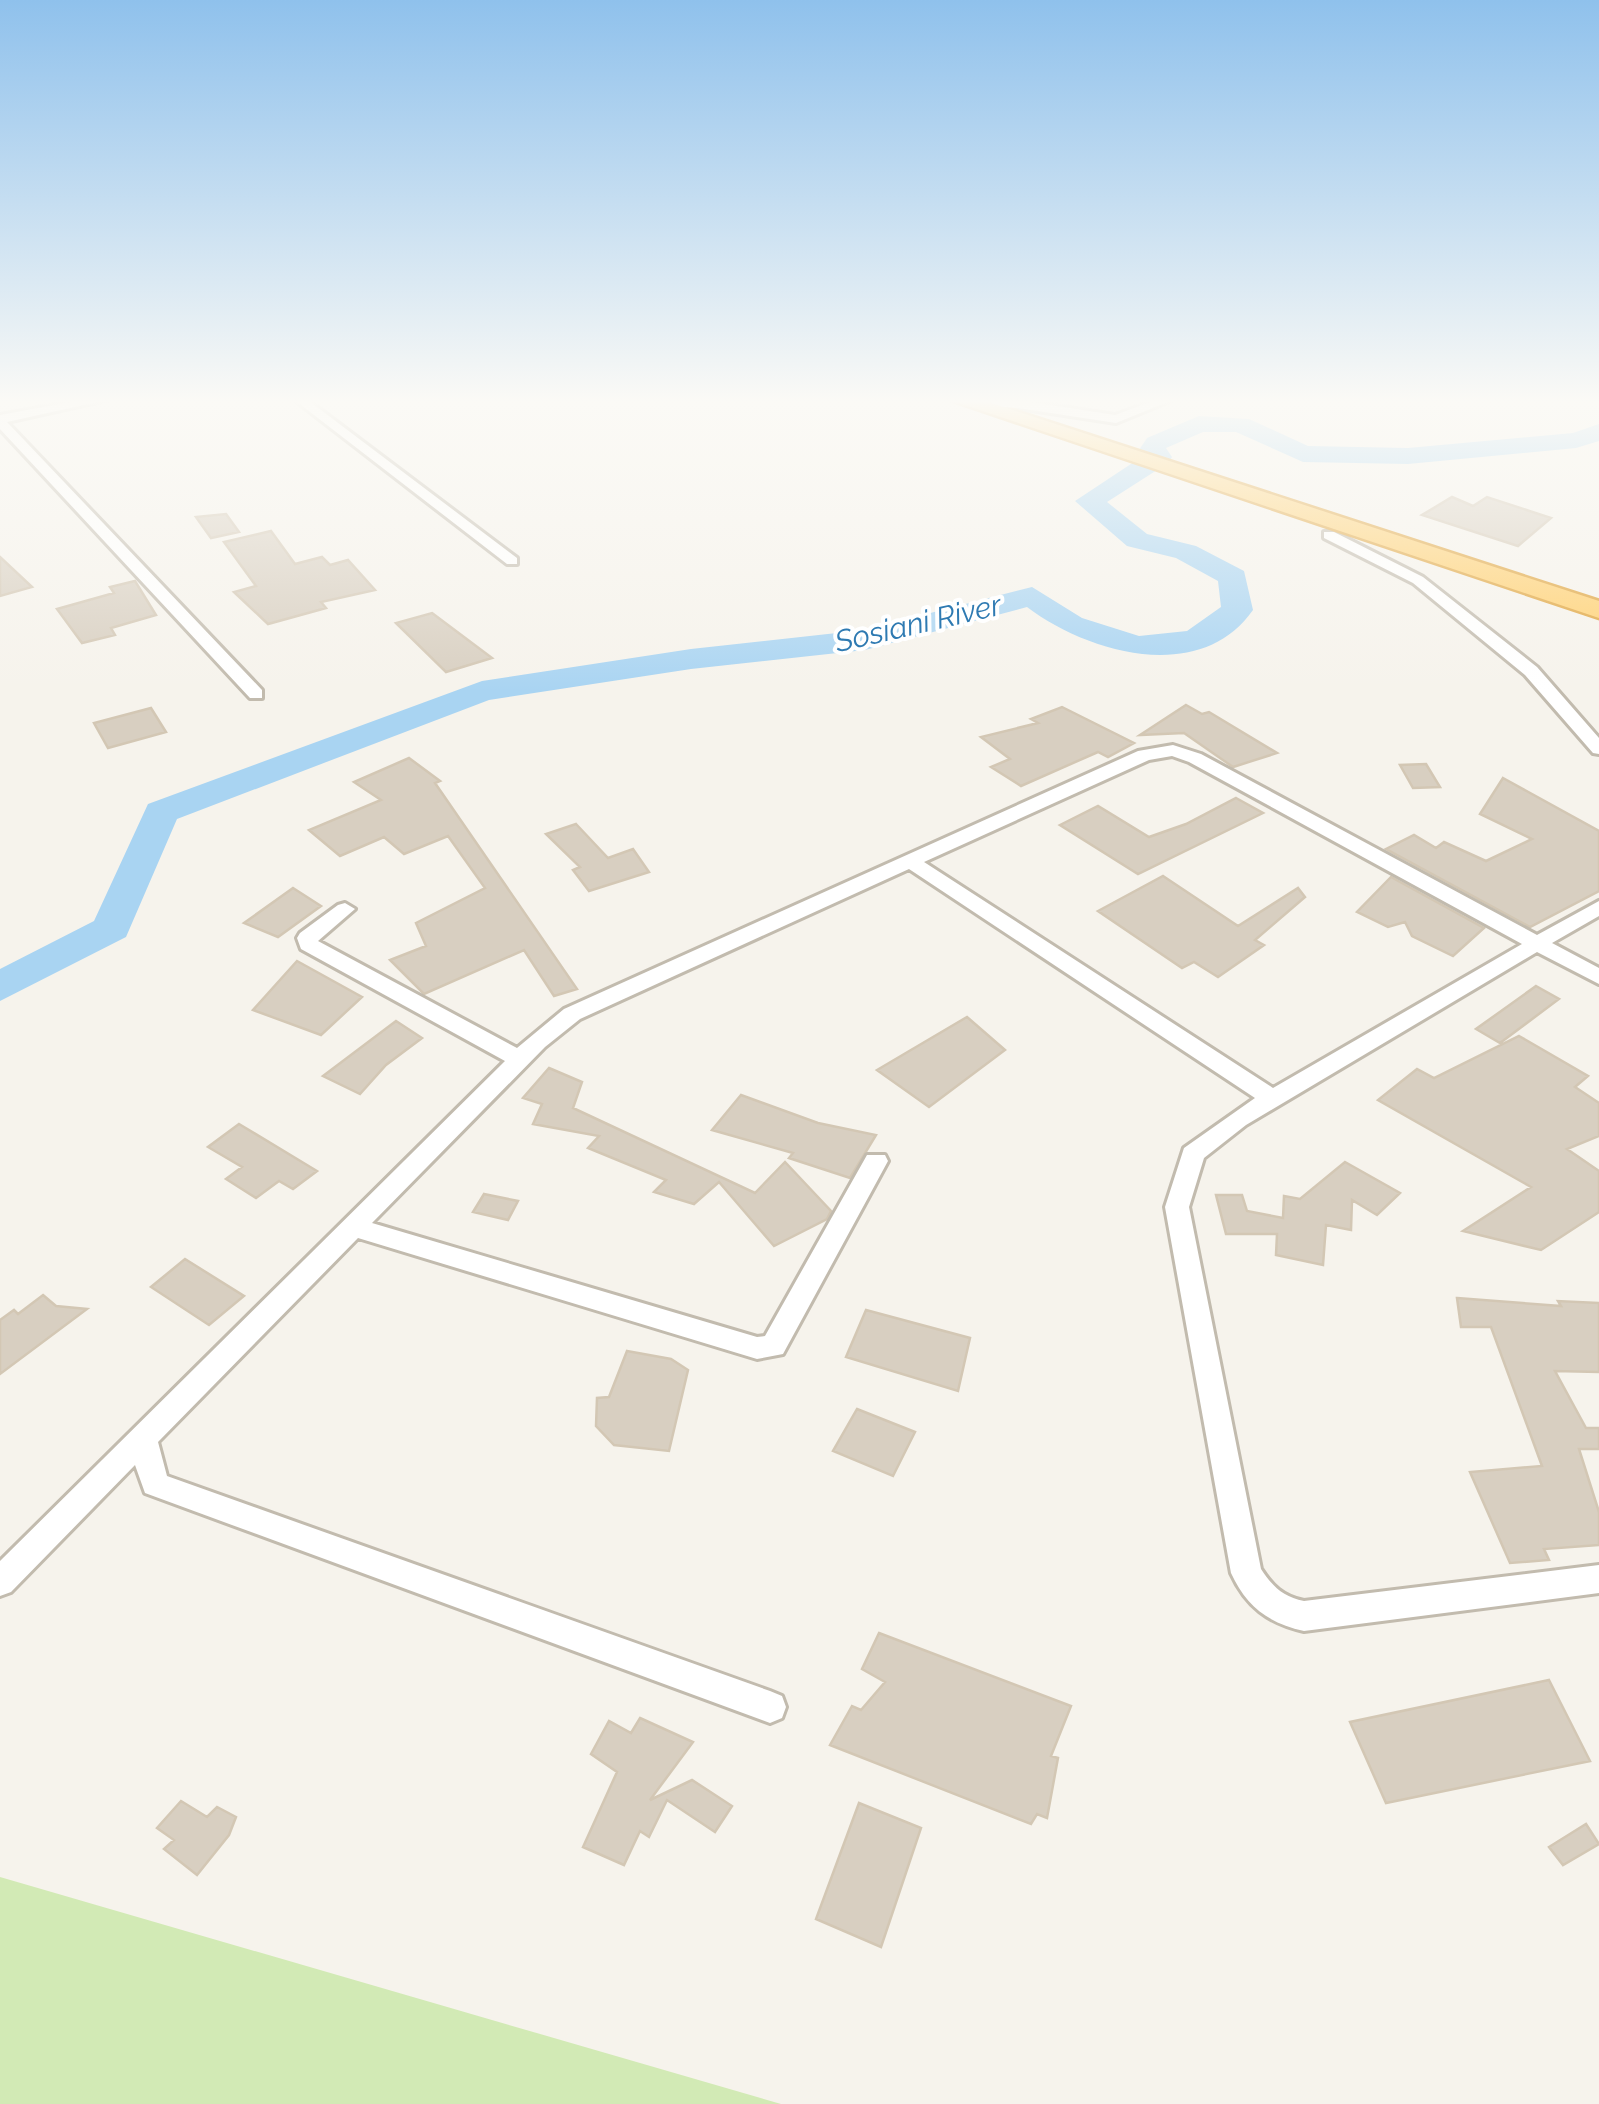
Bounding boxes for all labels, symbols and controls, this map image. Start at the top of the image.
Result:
water label: Sosiani River [830,586,1006,659]

